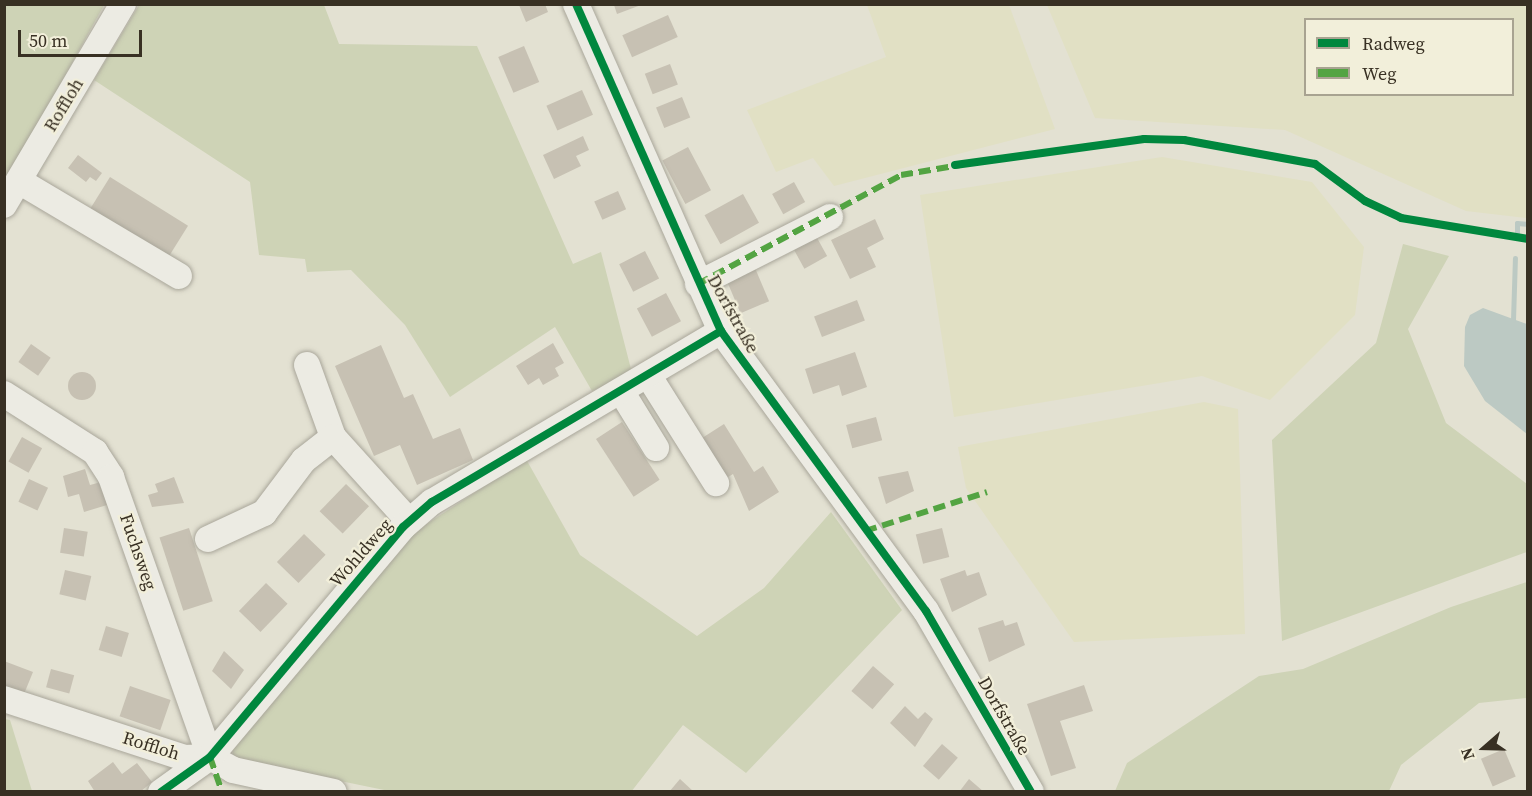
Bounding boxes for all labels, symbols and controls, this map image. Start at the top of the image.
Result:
scale bar [21,18,146,56]
legend [1304,18,1514,96]
text: 50 m [29,28,67,53]
text: Radweg [1362,31,1425,56]
text: Weg [1362,61,1397,86]
street label: Roffloh [40,74,88,136]
street label: Dorfstraße [703,271,763,357]
street label: Fuchsweg [115,511,161,593]
street label: Wohldweg [325,514,397,592]
street label: Dorfstraße [973,673,1035,759]
north arrow [1454,718,1514,778]
street label: Roffloh [120,727,182,765]
text: N [1455,745,1479,763]

